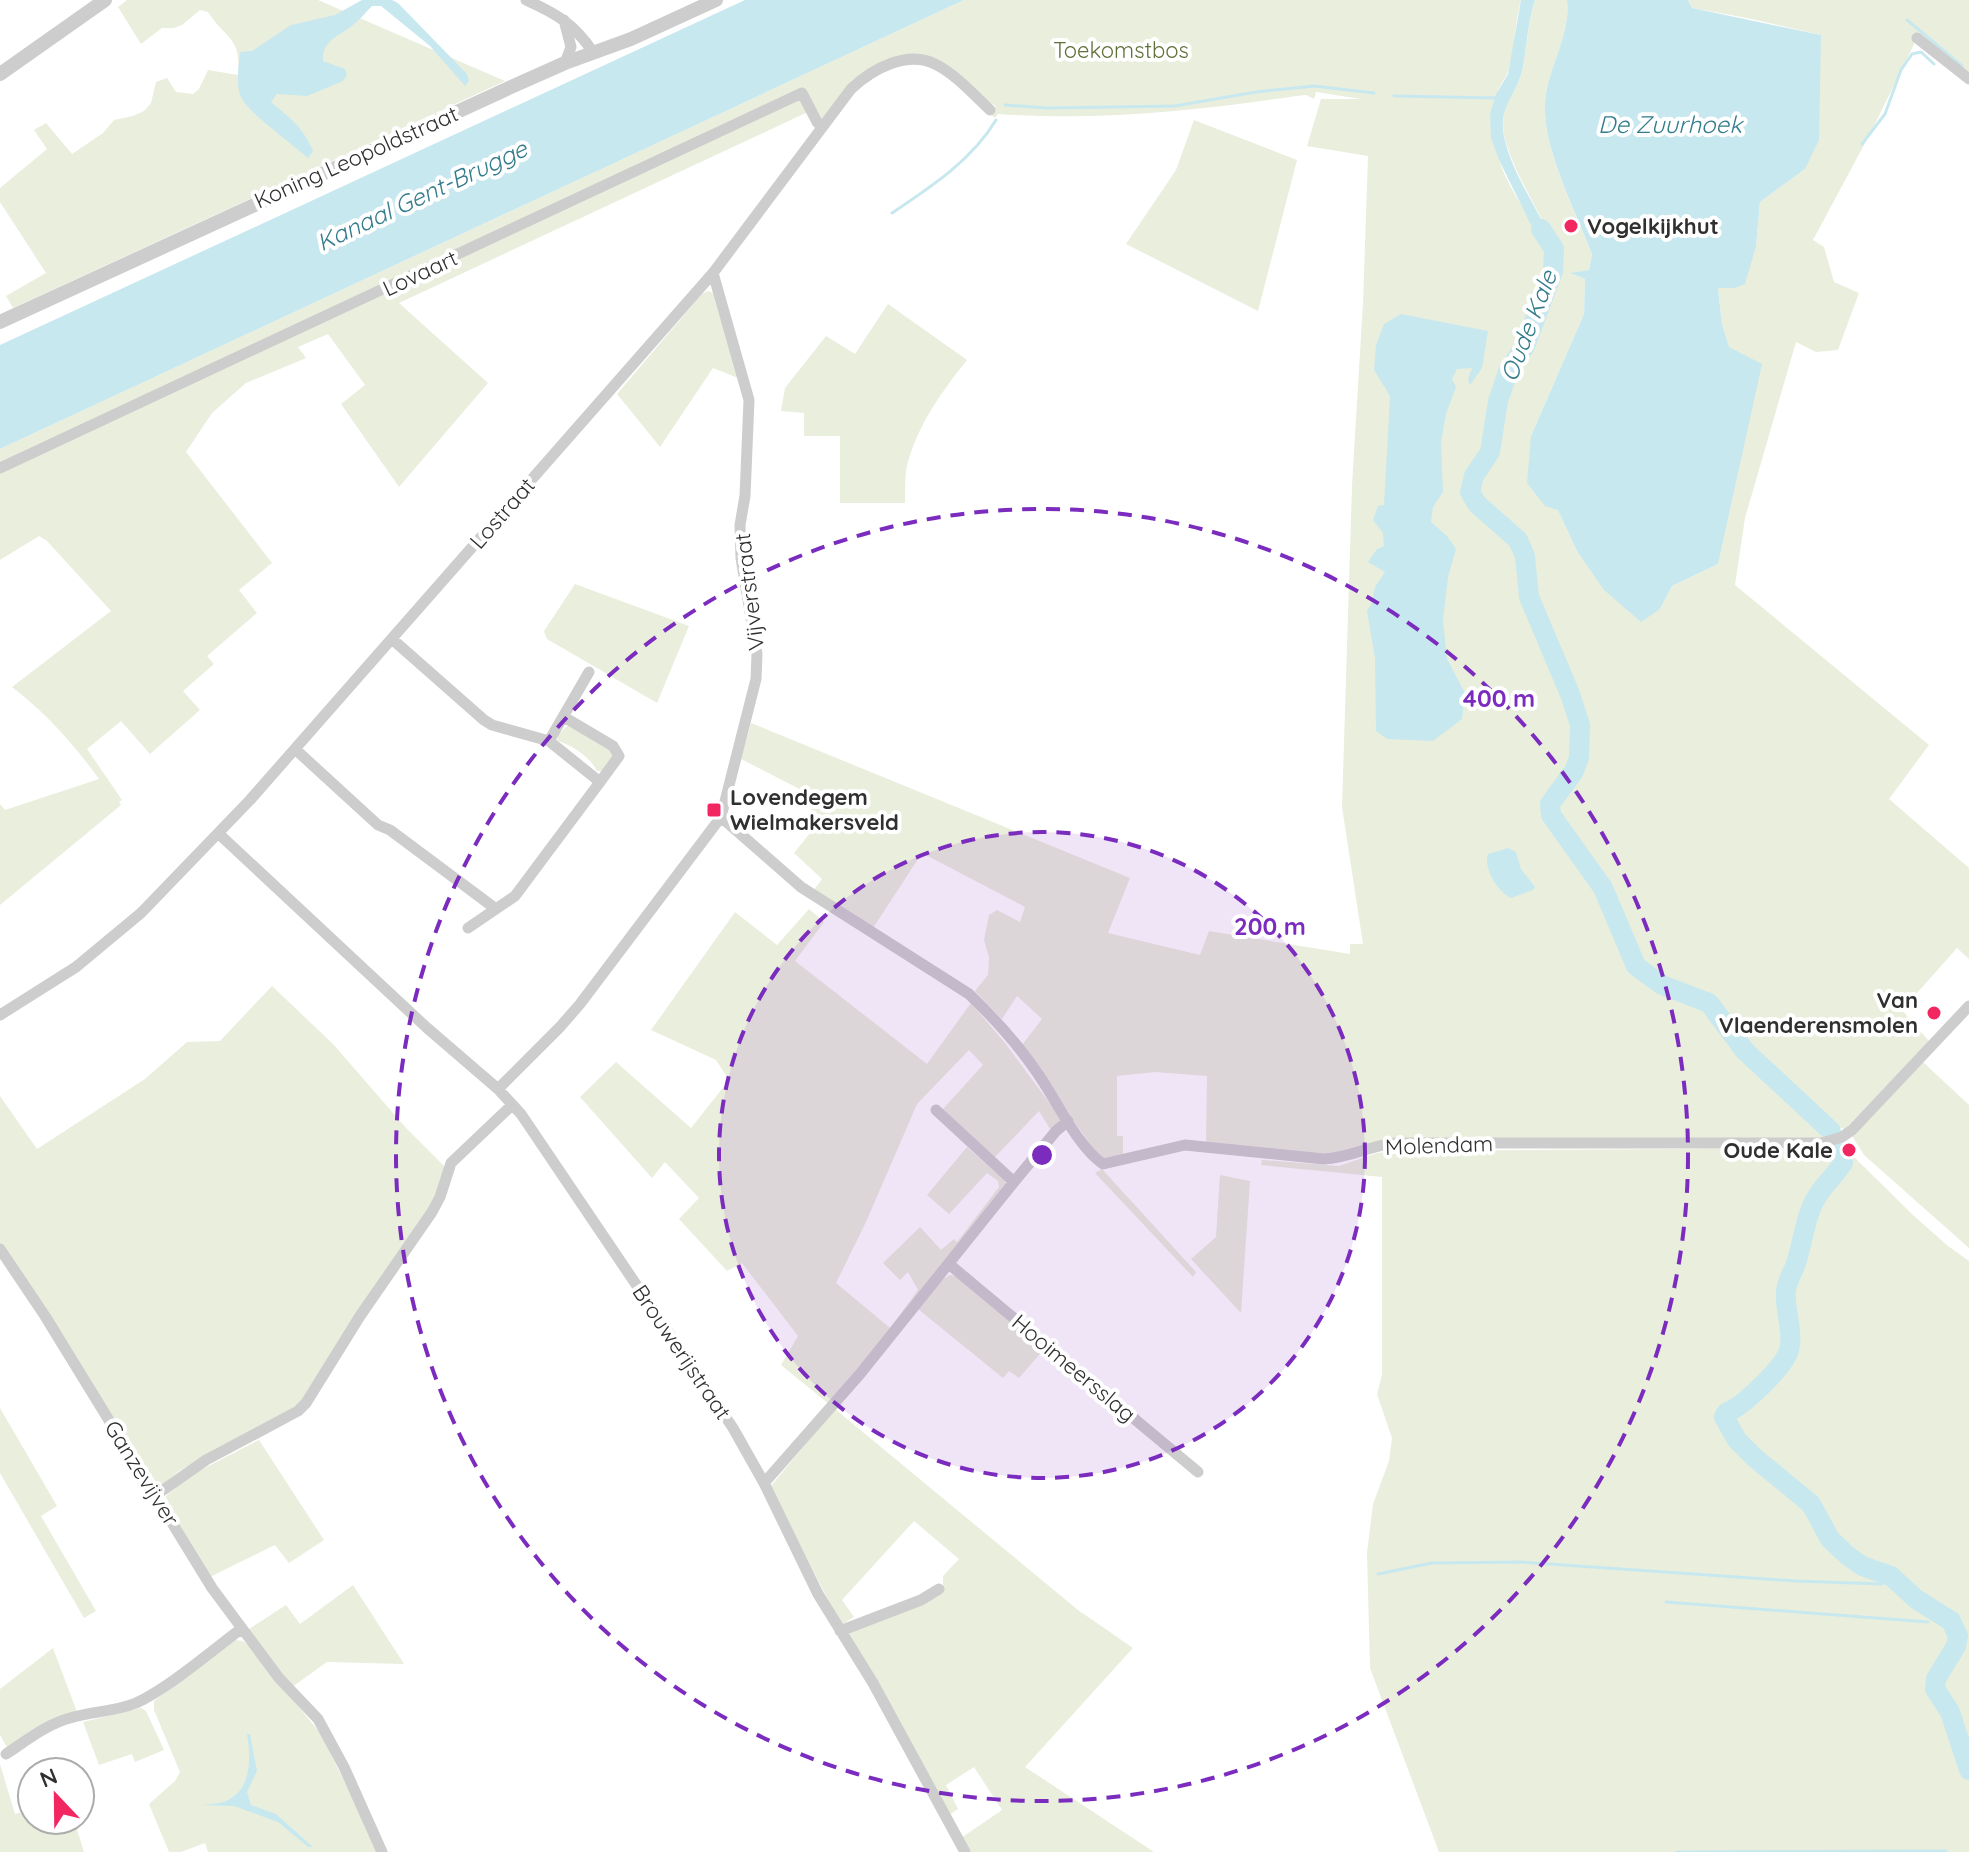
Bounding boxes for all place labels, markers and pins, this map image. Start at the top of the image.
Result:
place label: Vogelkijkhut [1587,212,1719,240]
marker: Vogelkijkhut [1562,217,1580,235]
place label: Lovendegem Wielmakersveld [730,783,899,836]
marker: Lovendegem Wielmakersveld [705,801,723,819]
place label: Van Vlaenderensmolen [1719,986,1918,1039]
marker: Van Vlaenderensmolen [1925,1004,1943,1022]
place label: Oude Kale [1724,1136,1833,1164]
centre of rings [1028,1141,1056,1169]
marker: Oude Kale [1840,1141,1858,1159]

